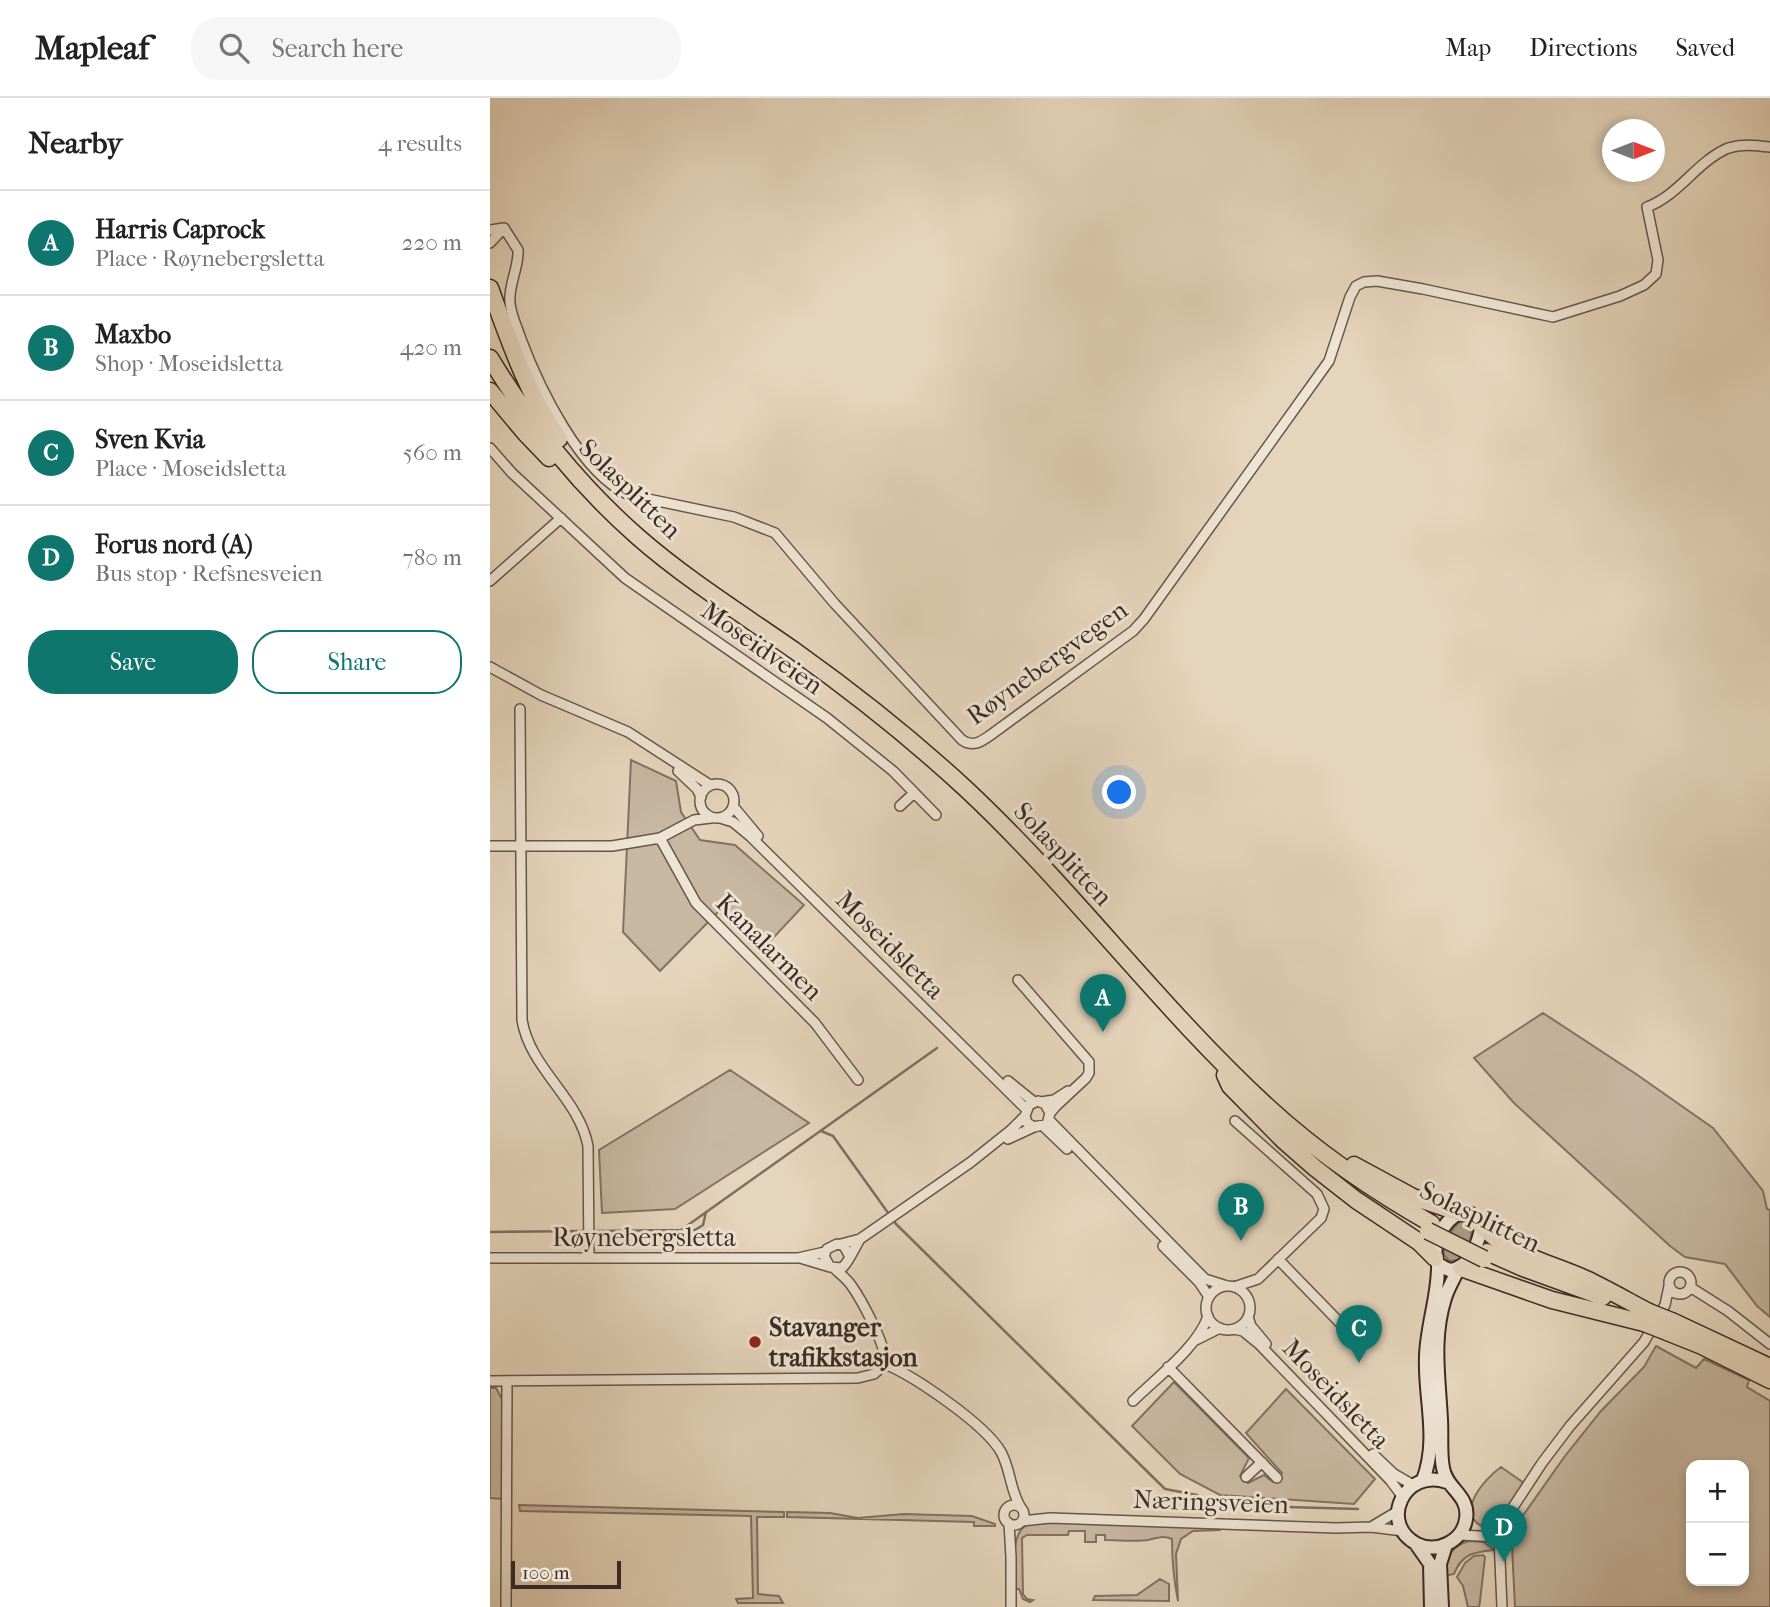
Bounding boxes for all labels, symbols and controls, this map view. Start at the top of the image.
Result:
search box [191,17,681,80]
text: Mapleaf [35,29,149,68]
icon: search [215,29,253,67]
text: Search here [271,33,403,64]
text: Map [1445,34,1491,62]
text: Directions [1529,34,1637,62]
text: Saved [1675,34,1735,62]
north arrow [1602,119,1665,182]
text: Nearby [28,126,123,161]
text: 4 results [378,130,462,157]
text: Harris Caprock [95,214,265,245]
text: A [44,229,58,256]
text: 220 m [402,229,462,256]
text: Place · Røynebergsletta [95,245,324,272]
text: Maxbo [95,319,171,350]
text: B [44,334,58,361]
text: 420 m [400,334,462,361]
text: Shop · Moseidsletta [95,350,283,377]
text: Sven Kvia [95,424,205,455]
street label: Solasplitten [572,433,688,545]
text: C [43,439,59,466]
text: 560 m [403,439,462,466]
text: Place · Moseidsletta [95,455,286,482]
text: Forus nord (A) [95,529,253,560]
text: D [42,544,60,571]
text: 780 m [403,544,462,571]
text: Bus stop · Refsnesveien [95,560,323,587]
street label: Røynebergvegen [961,594,1133,732]
street label: Moseidveien [695,595,829,701]
button: Save [28,630,238,694]
button: Share [252,630,462,694]
your location [1102,775,1136,809]
street label: Solasplitten [1007,796,1119,912]
street label: Moseidsletta [829,884,951,1006]
street label: Kanalarmen [709,887,829,1007]
pin: A [1080,974,1126,1032]
street label: Solasplitten [1415,1175,1545,1259]
pin: B [1218,1183,1264,1241]
street label: Røynebergsletta [552,1222,737,1253]
pin: C [1336,1305,1382,1363]
place label: Stavanger trafikkstasjon [768,1312,919,1373]
street label: Moseidsletta [1276,1333,1397,1456]
marker: Stavanger trafikkstasjon [747,1334,763,1350]
map controls [1686,1460,1749,1586]
button: + [1686,1460,1749,1523]
street label: Næringsveien [1133,1484,1289,1520]
pin: D [1481,1504,1527,1562]
button: − [1686,1523,1749,1586]
scale bar [511,1558,621,1590]
text: 100 m [522,1562,570,1584]

